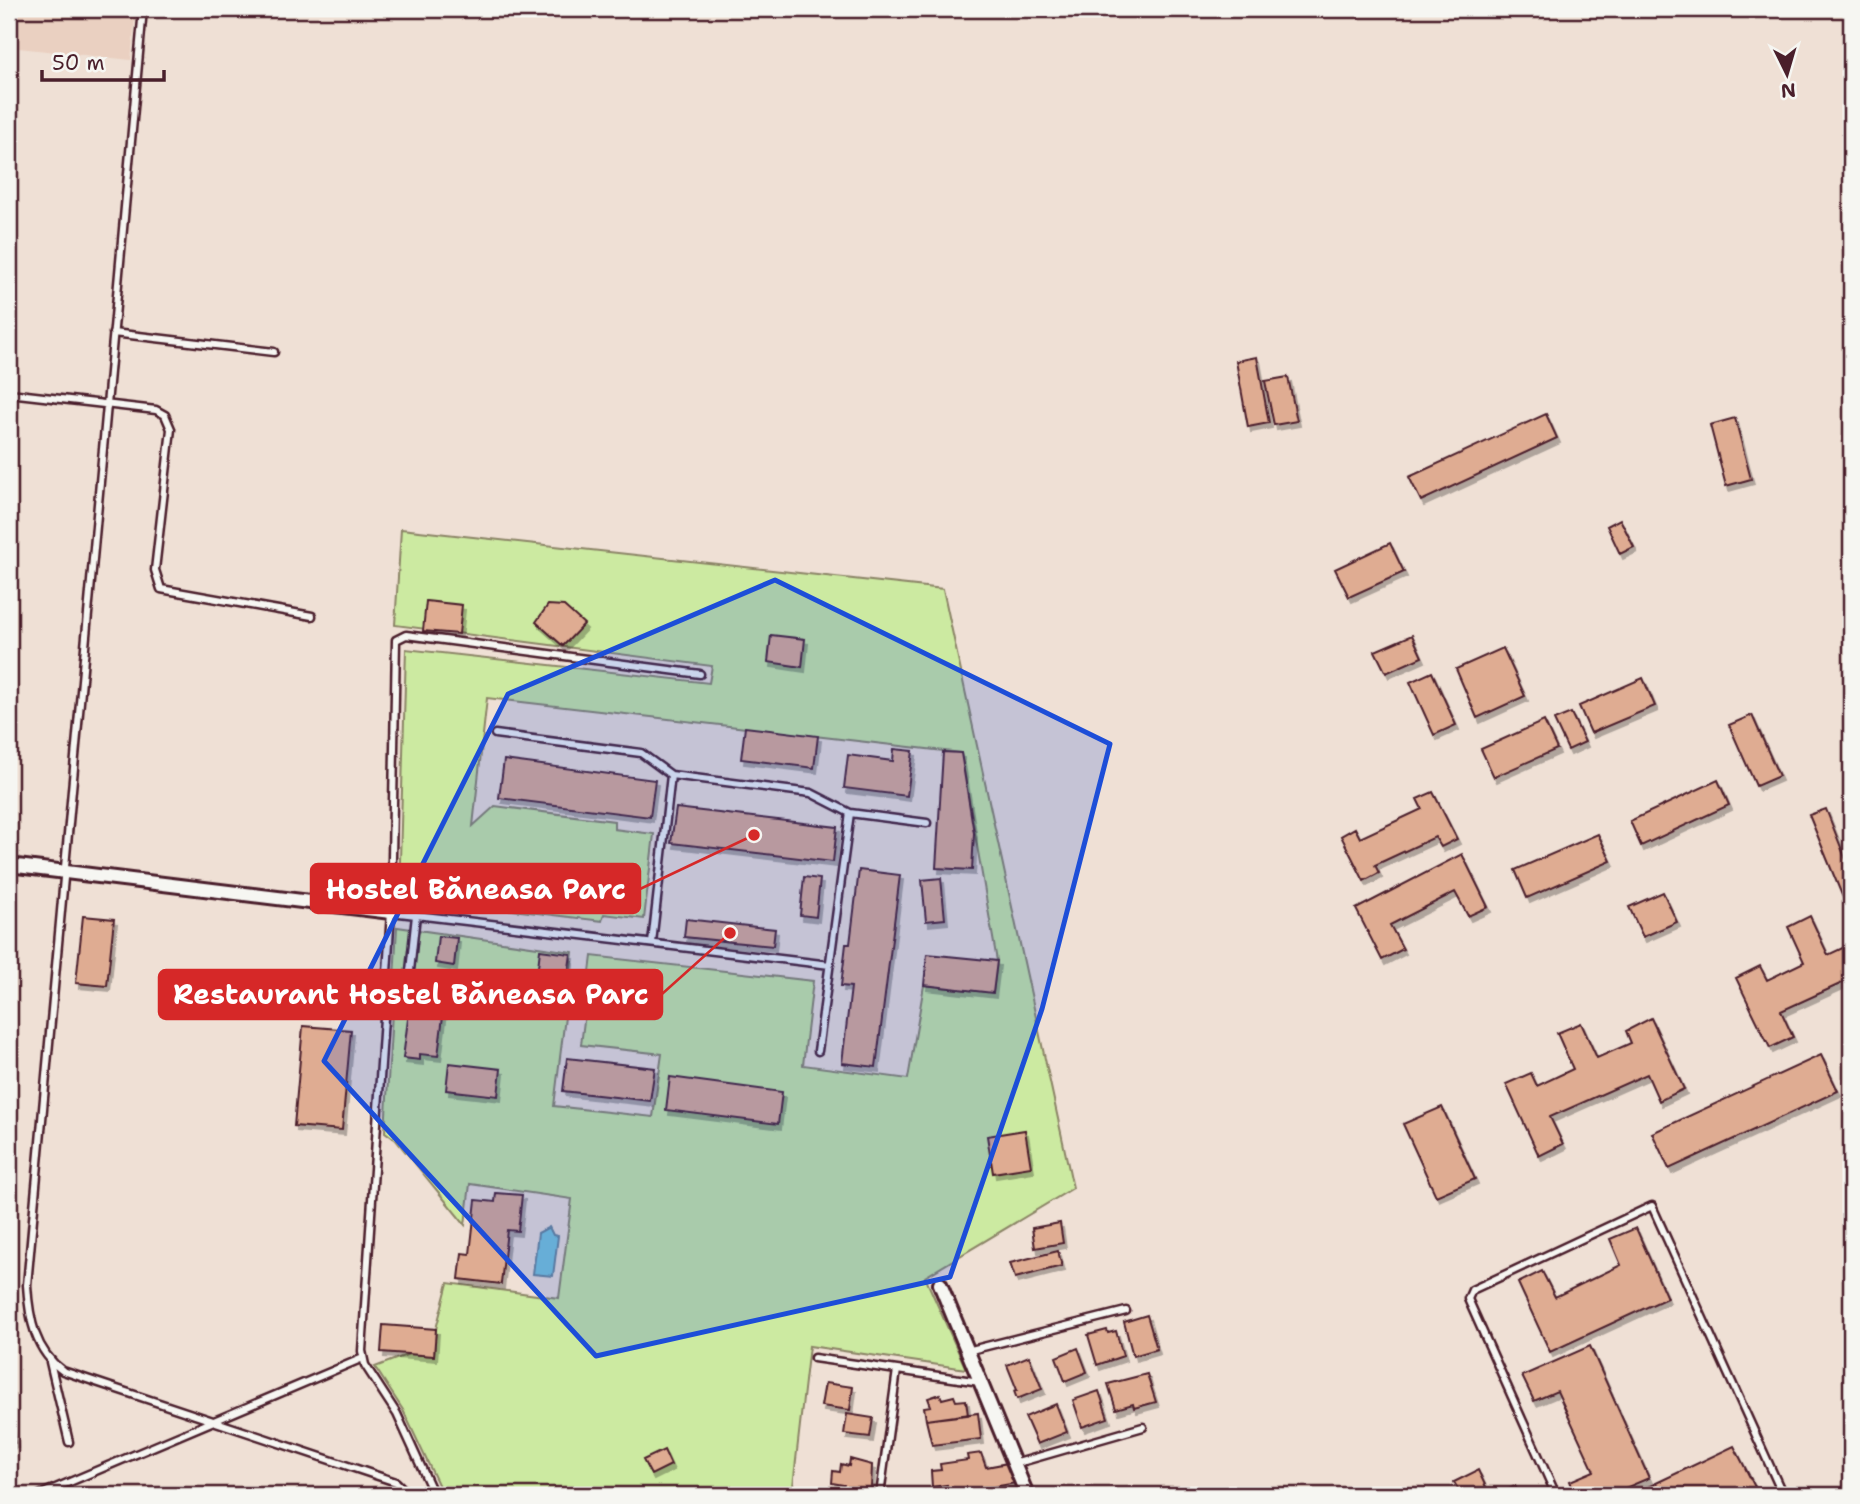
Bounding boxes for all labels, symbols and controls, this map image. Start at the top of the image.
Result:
scale bar [42,38,164,82]
north arrow [1752,38,1822,108]
text: 50 m [52,49,105,77]
text: N [1780,77,1797,104]
callout: Hostel Băneasa Parc [311,864,640,913]
text: Hostel Băneasa Parc [326,870,626,908]
callout: Restaurant Hostel Băneasa Parc [159,970,662,1019]
text: Restaurant Hostel Băneasa Parc [173,975,649,1013]

